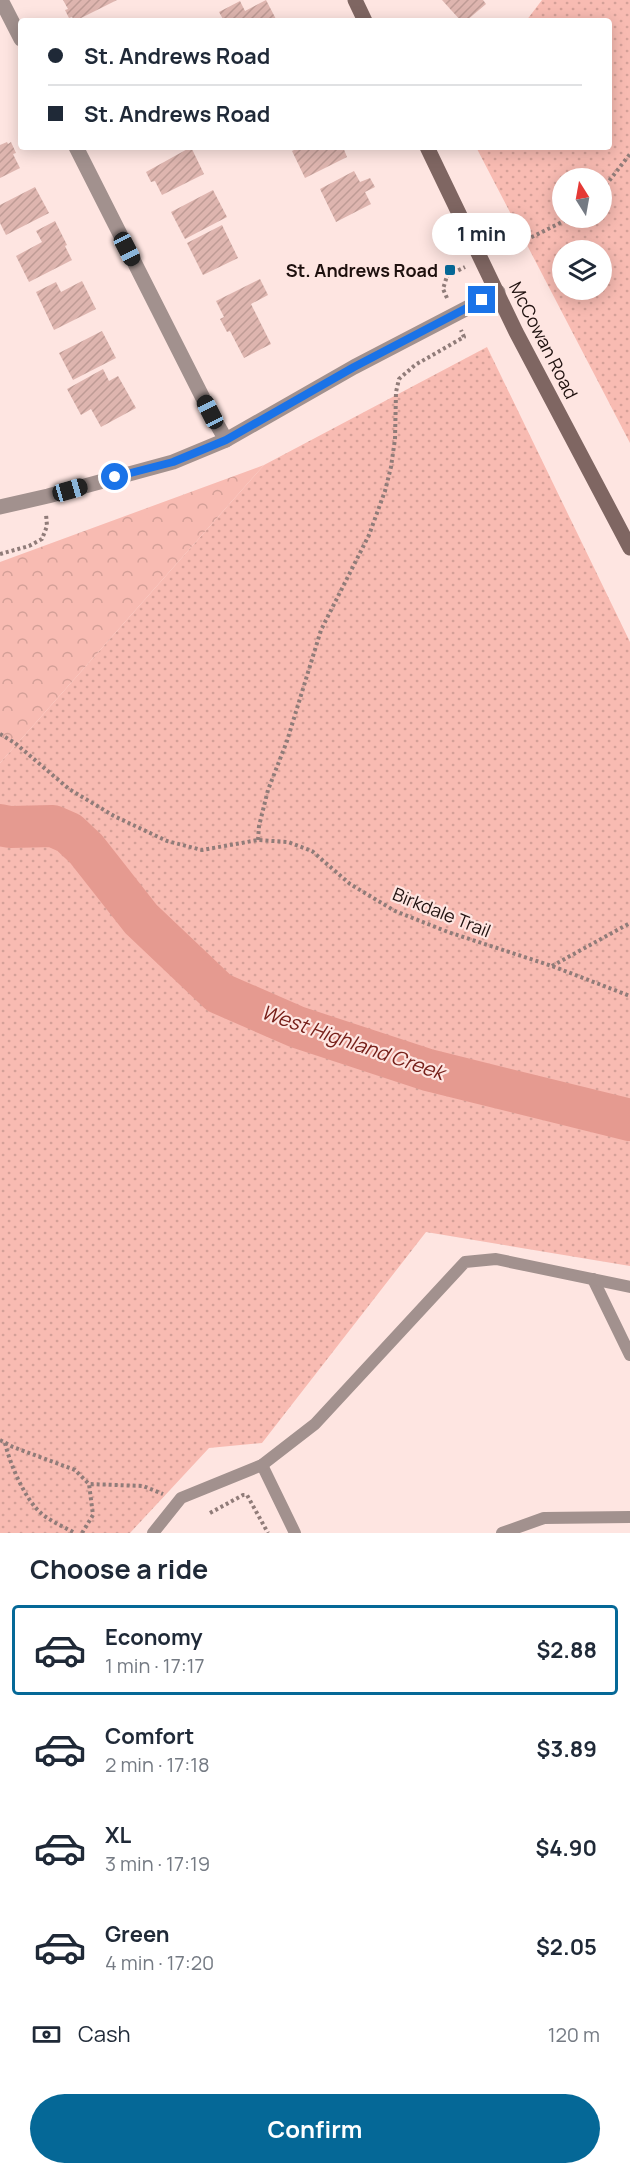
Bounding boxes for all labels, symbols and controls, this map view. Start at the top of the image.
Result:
text: St. Andrews Road [84,41,270,71]
text: St. Andrews Road [84,99,270,129]
north arrow [552,168,612,228]
map controls [552,168,612,300]
callout: 1 min [432,213,532,255]
text: 1 min [457,220,506,247]
car [111,229,143,269]
button: layers [552,240,612,300]
place label: St. Andrews Road [286,258,438,282]
marker: St. Andrews Road [443,263,457,277]
street label: McCowan Road [504,277,584,403]
route end [468,286,495,313]
car [194,392,226,432]
route start [101,463,128,490]
car [50,476,90,504]
street label: Birkdale Trail [389,881,495,943]
water label: West Highland Creek [258,998,451,1087]
text: Choose a ride [30,1550,208,1587]
text: Economy [105,1622,203,1652]
icon: car [33,1623,87,1677]
text: $2.88 [536,1635,597,1665]
text: 1 min · 17:17 [105,1652,205,1679]
text: Comfort [105,1721,194,1751]
icon: car [33,1722,87,1776]
text: $3.89 [537,1734,597,1764]
text: 2 min · 17:18 [105,1751,210,1778]
text: XL [105,1820,131,1850]
icon: car [33,1821,87,1875]
text: $4.90 [535,1833,597,1863]
text: 3 min · 17:19 [105,1850,210,1877]
text: Green [105,1919,170,1949]
icon: car [33,1920,87,1974]
text: $2.05 [536,1932,597,1962]
text: 4 min · 17:20 [105,1949,214,1976]
icon: cash [30,2018,63,2051]
text: Cash [78,2019,131,2049]
text: 120 m [548,2021,600,2048]
button: Confirm [30,2094,600,2163]

